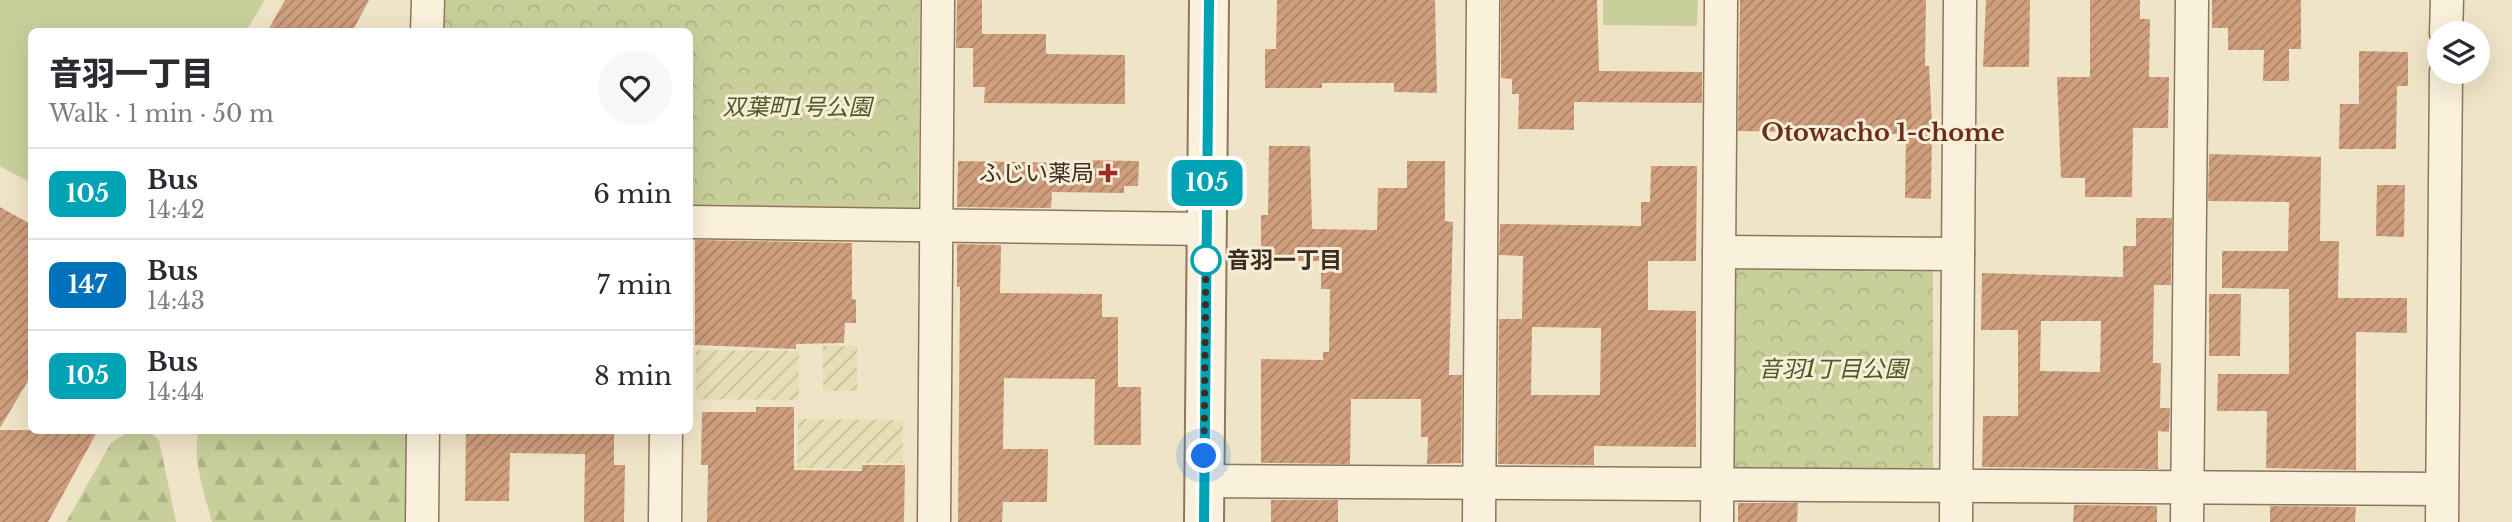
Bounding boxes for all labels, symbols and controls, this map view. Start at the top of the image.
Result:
map controls [2427,21,2490,84]
button: layers [2427,21,2490,84]
button: heart [598,51,672,125]
text: 音羽一丁目 [49,53,214,94]
park label: 双葉町1号公園 [723,93,874,121]
text: Walk · 1 min · 50 m [49,100,274,128]
district label: Otowacho 1-chome [1761,118,2005,147]
place label: ふじい薬局 [979,159,1094,187]
line badge: 105 [1167,160,1247,206]
text: Bus [147,164,198,196]
marker: ふじい薬局 [1100,165,1116,181]
text: 105 [1186,168,1228,197]
text: 6 min [593,178,672,210]
text: 105 [66,179,109,208]
text: 14:42 [147,196,205,224]
marker: 音羽一丁目 [1191,245,1221,275]
place label: 音羽一丁目 [1227,246,1342,274]
text: Bus [147,255,198,287]
text: 7 min [597,269,672,301]
text: 147 [68,270,107,299]
text: 14:43 [147,287,205,315]
text: Bus [147,346,198,378]
park label: 音羽1丁目公園 [1759,355,1910,383]
text: 8 min [594,360,672,392]
text: 105 [66,361,109,390]
text: 14:44 [147,378,204,406]
your location [1186,438,1221,473]

